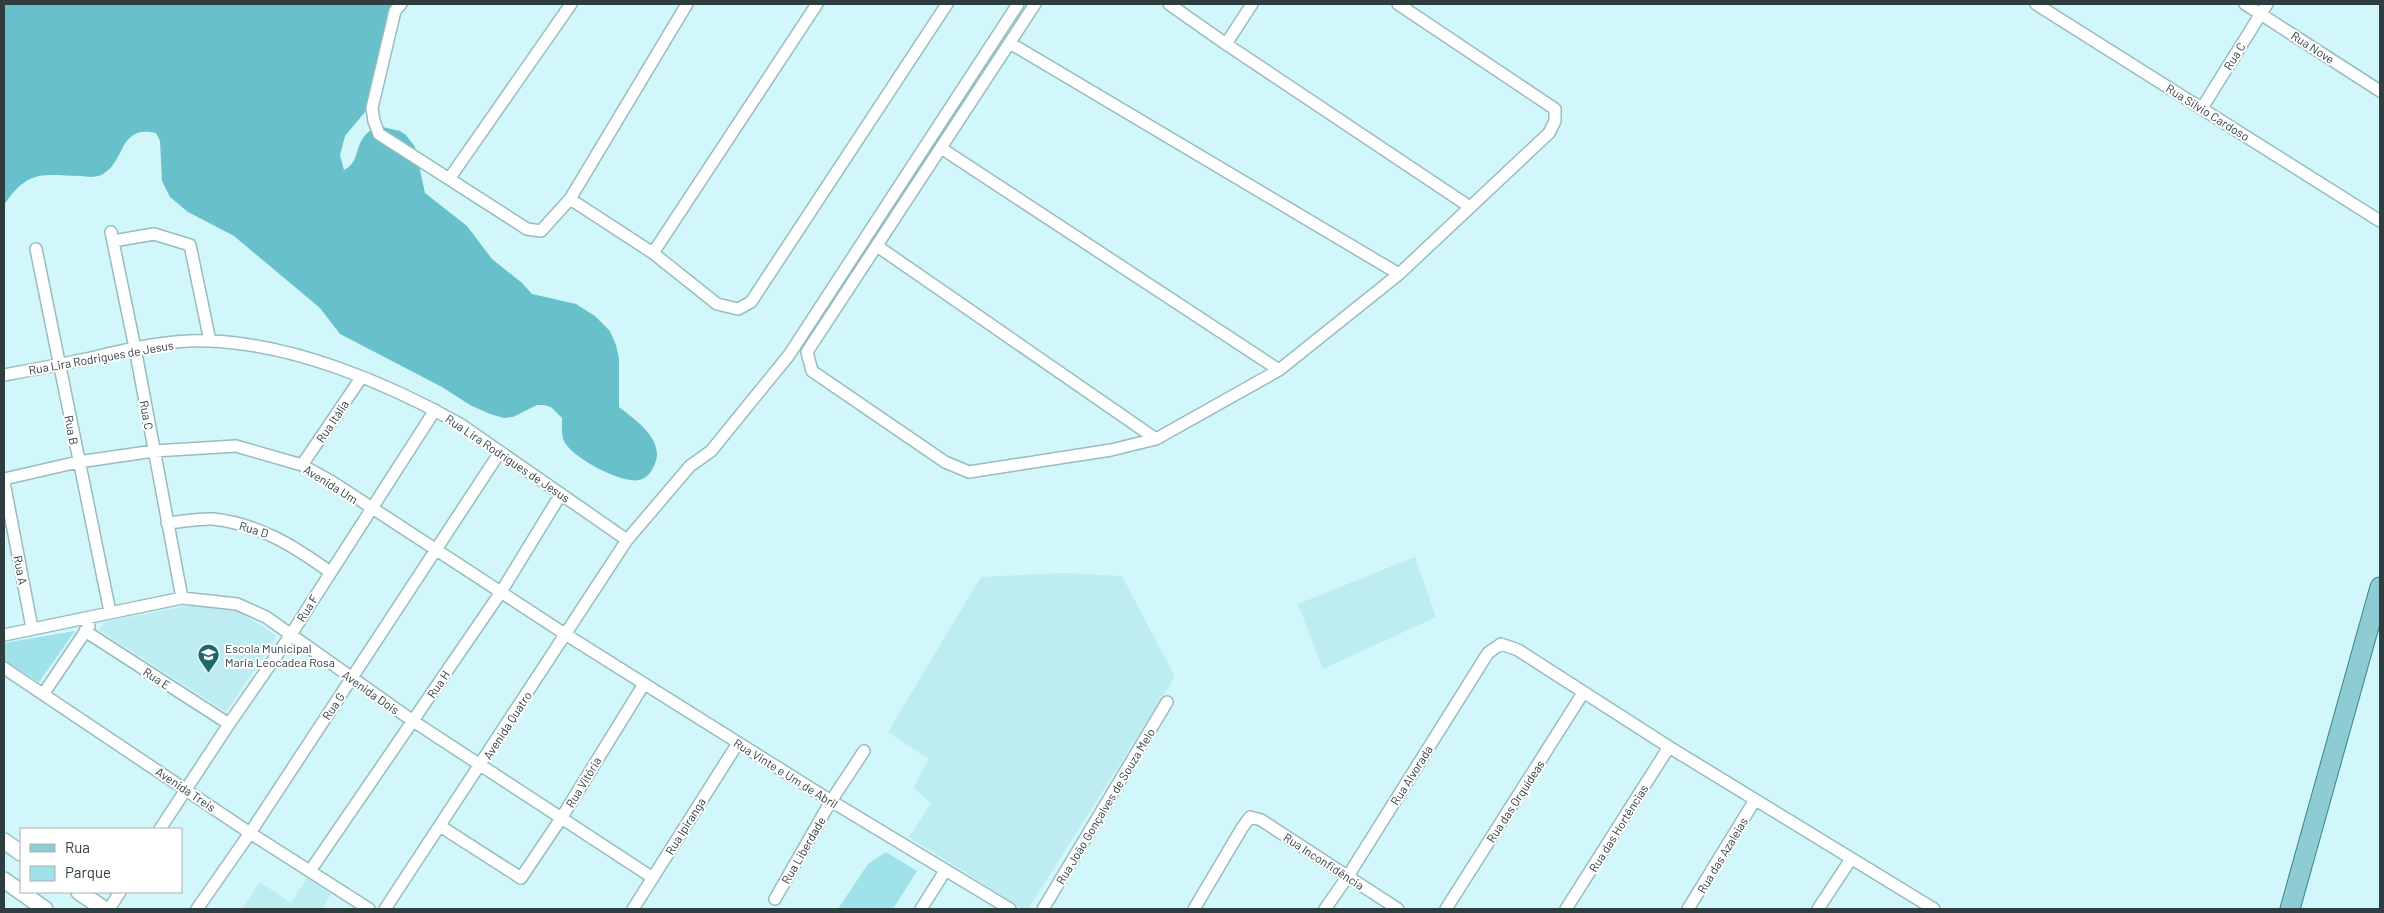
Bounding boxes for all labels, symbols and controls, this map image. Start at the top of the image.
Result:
street label: Rua Nove [2289,28,2337,66]
street label: Rua C [2220,40,2248,72]
street label: Rua Silvio Cardoso [2164,81,2252,143]
street label: Rua Lira Rodrigues de Jesus [28,337,175,377]
street label: Rua Itália [313,397,351,445]
street label: Rua C [138,399,156,431]
street label: Rua Lira Rodrigues de Jesus [443,411,573,505]
street label: Rua B [62,414,82,446]
street label: Avenida Um [301,462,361,506]
street label: Rua D [238,518,270,540]
street label: Rua A [11,554,31,586]
street label: Rua F [293,592,321,624]
place label: Escola Municipal Maria Leocadea Rosa [225,641,335,669]
school or university icon: Escola Municipal Maria Leocadea Rosa [197,643,221,674]
street label: Rua E [141,664,173,692]
street label: Avenida Dois [340,667,402,717]
street label: Rua H [424,668,452,700]
street label: Avenida Quatro [480,688,534,762]
street label: Rua G [319,690,347,722]
street label: Rua João Gonçalves de Souza Melo [1053,725,1157,887]
street label: Rua Vinte e Um de Abril [731,735,841,811]
street label: Rua Alvorada [1387,743,1435,807]
street label: Rua Vitória [562,754,604,810]
street label: Rua das Orquídeas [1483,757,1547,845]
street label: Avenida Treis [153,764,219,814]
street label: Rua das Hortências [1585,782,1651,874]
street label: Rua Ipiranga [662,795,708,857]
street label: Rua Liberdade [778,814,828,886]
street label: Rua das Azaleias [1694,814,1750,895]
legend [20,828,182,893]
street label: Rua Inconfidência [1281,830,1367,892]
text: Rua [65,838,90,856]
text: Parque [65,863,111,881]

